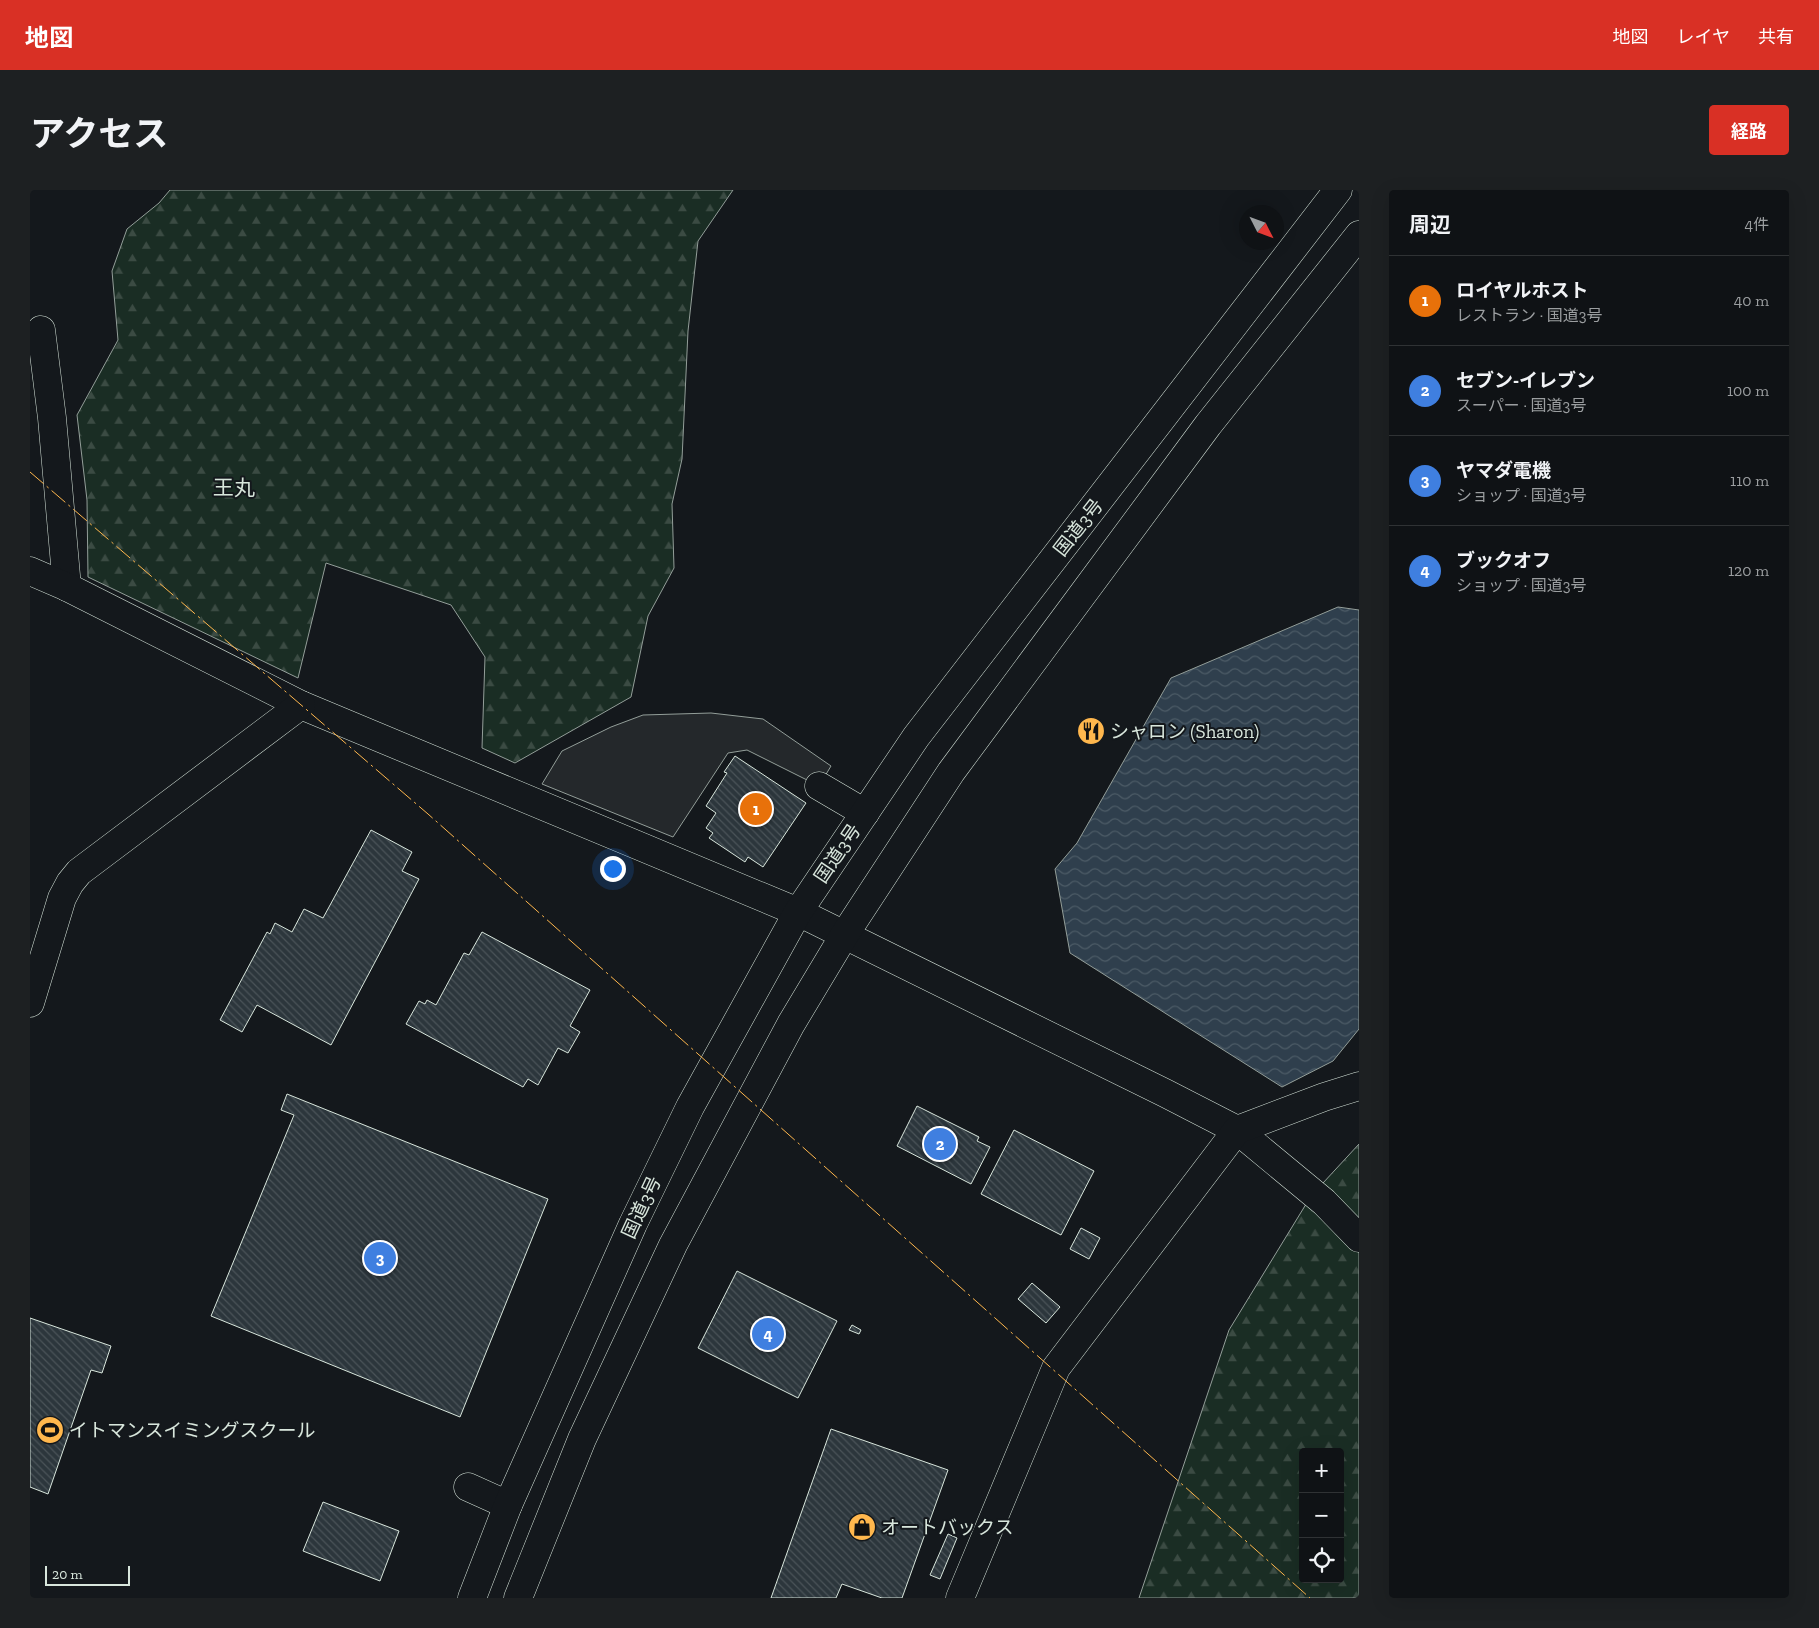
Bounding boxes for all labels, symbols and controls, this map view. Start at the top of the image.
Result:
text: 地図 [25,23,73,52]
text: 地図 [1613,26,1649,48]
text: レイヤ [1677,26,1730,48]
text: 共有 [1758,26,1794,48]
button: 経路 [1709,105,1789,155]
text: アクセス [30,113,168,155]
north arrow [1239,205,1284,250]
text: 周辺 [1409,212,1451,237]
text: 4件 [1744,215,1769,234]
text: ロイヤルホスト [1456,279,1588,302]
text: 1 [1422,291,1428,310]
text: 40 m [1734,291,1769,310]
text: レストラン · 国道3号 [1456,306,1603,325]
text: セブン-イレブン [1456,369,1595,392]
text: 2 [1421,381,1429,400]
text: 100 m [1727,381,1769,400]
text: スーパー · 国道3号 [1456,396,1586,415]
text: ヤマダ電機 [1456,459,1551,482]
text: 3 [1421,471,1429,490]
text: 110 m [1730,471,1769,490]
district label: 王丸 [213,475,255,500]
text: ショップ · 国道3号 [1456,486,1587,505]
street label: 国道3号 [1049,494,1108,561]
text: ブックオフ [1456,549,1551,572]
text: 4 [1420,561,1430,580]
text: 120 m [1728,561,1769,580]
text: ショップ · 国道3号 [1456,576,1587,595]
restaurant icon: シャロン (Sharon) [1076,716,1106,746]
place label: シャロン (Sharon) [1110,720,1259,743]
pin: 1 [740,790,772,828]
street label: 国道3号 [809,819,865,887]
your location [600,856,626,882]
pin: 2 [924,1125,956,1163]
street label: 国道3号 [617,1172,666,1242]
pin: 3 [364,1239,396,1277]
pin: 4 [752,1315,784,1353]
sports icon: イトマンスイミングスクール [35,1415,65,1445]
place label: イトマンスイミングスクール [69,1419,316,1442]
map controls [1299,1448,1344,1583]
button: + [1299,1448,1344,1493]
button: − [1299,1493,1344,1538]
shop icon: オートバックス [847,1512,877,1542]
place label: オートバックス [881,1516,1013,1539]
button: locate [1299,1538,1344,1583]
scale bar [45,1563,130,1586]
text: 20 m [52,1566,83,1583]

